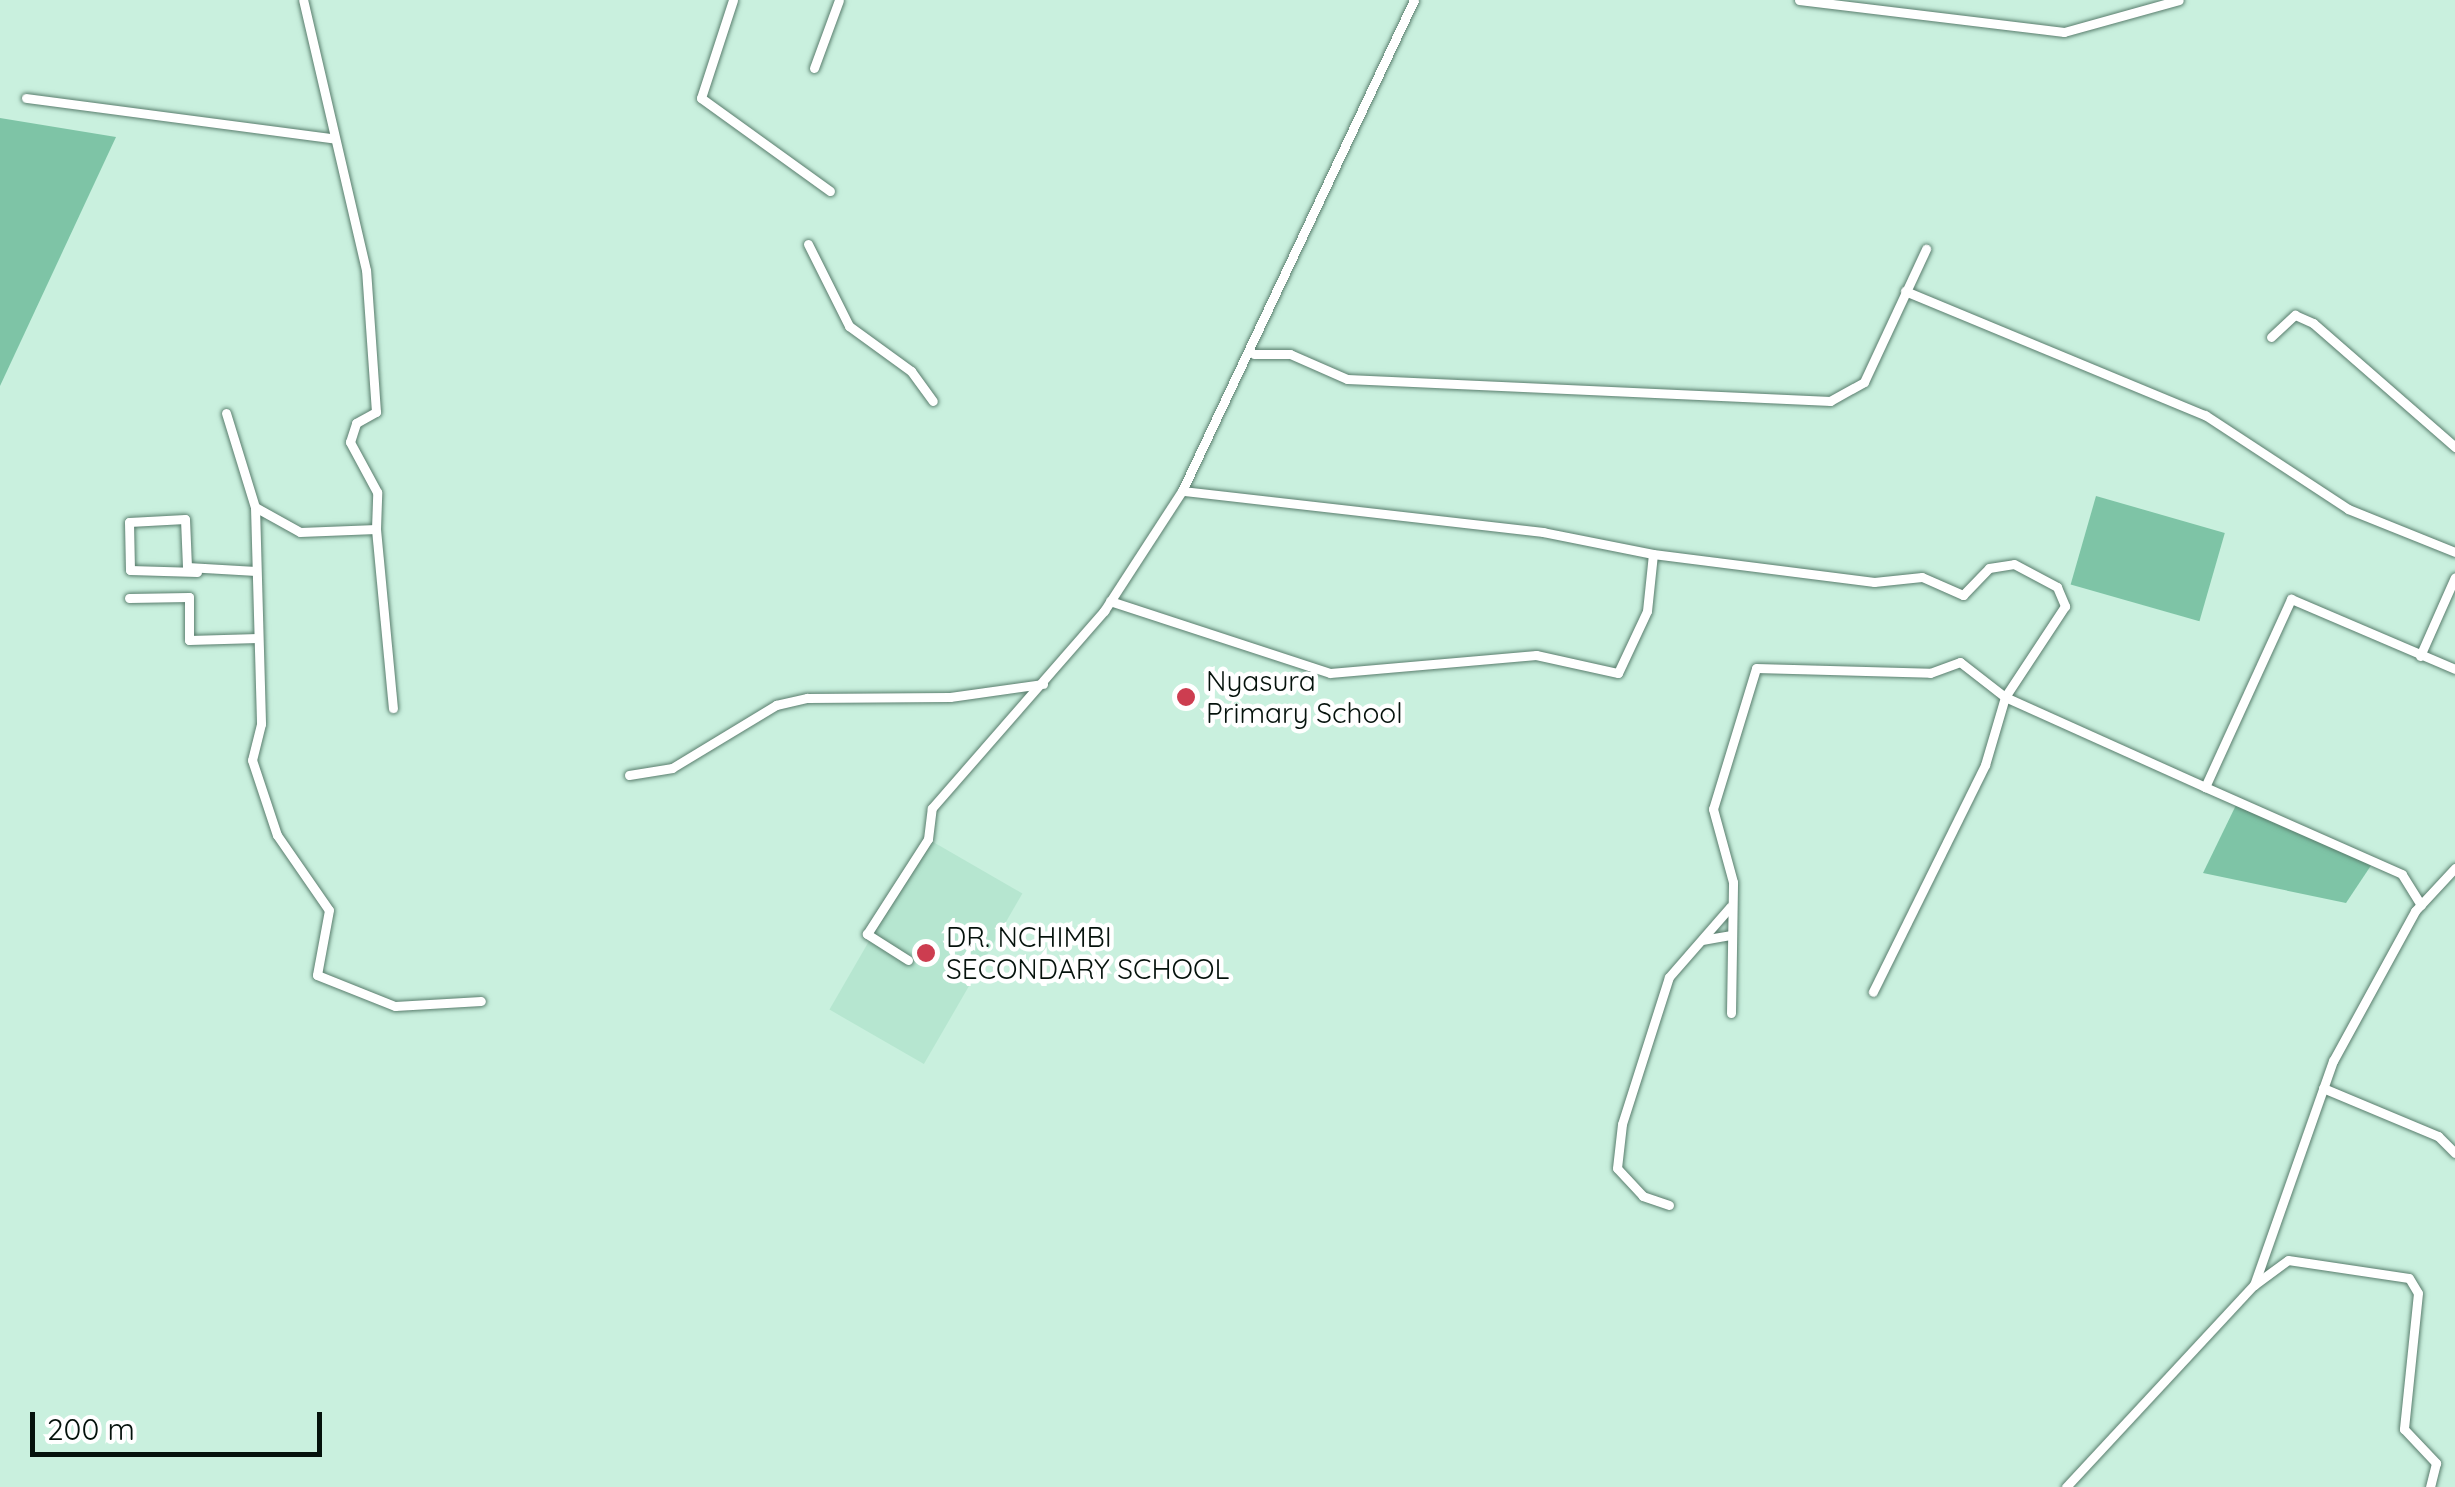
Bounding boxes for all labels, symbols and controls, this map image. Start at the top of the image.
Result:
place label: Nyasura Primary School [1206,664,1403,730]
marker: Nyasura Primary School [1175,686,1197,708]
place label: DR. NCHIMBI SECONDARY SCHOOL [946,920,1229,986]
marker: DR. NCHIMBI SECONDARY SCHOOL [915,942,937,964]
scale bar [35,1392,328,1454]
text: 200 m [47,1410,135,1448]

